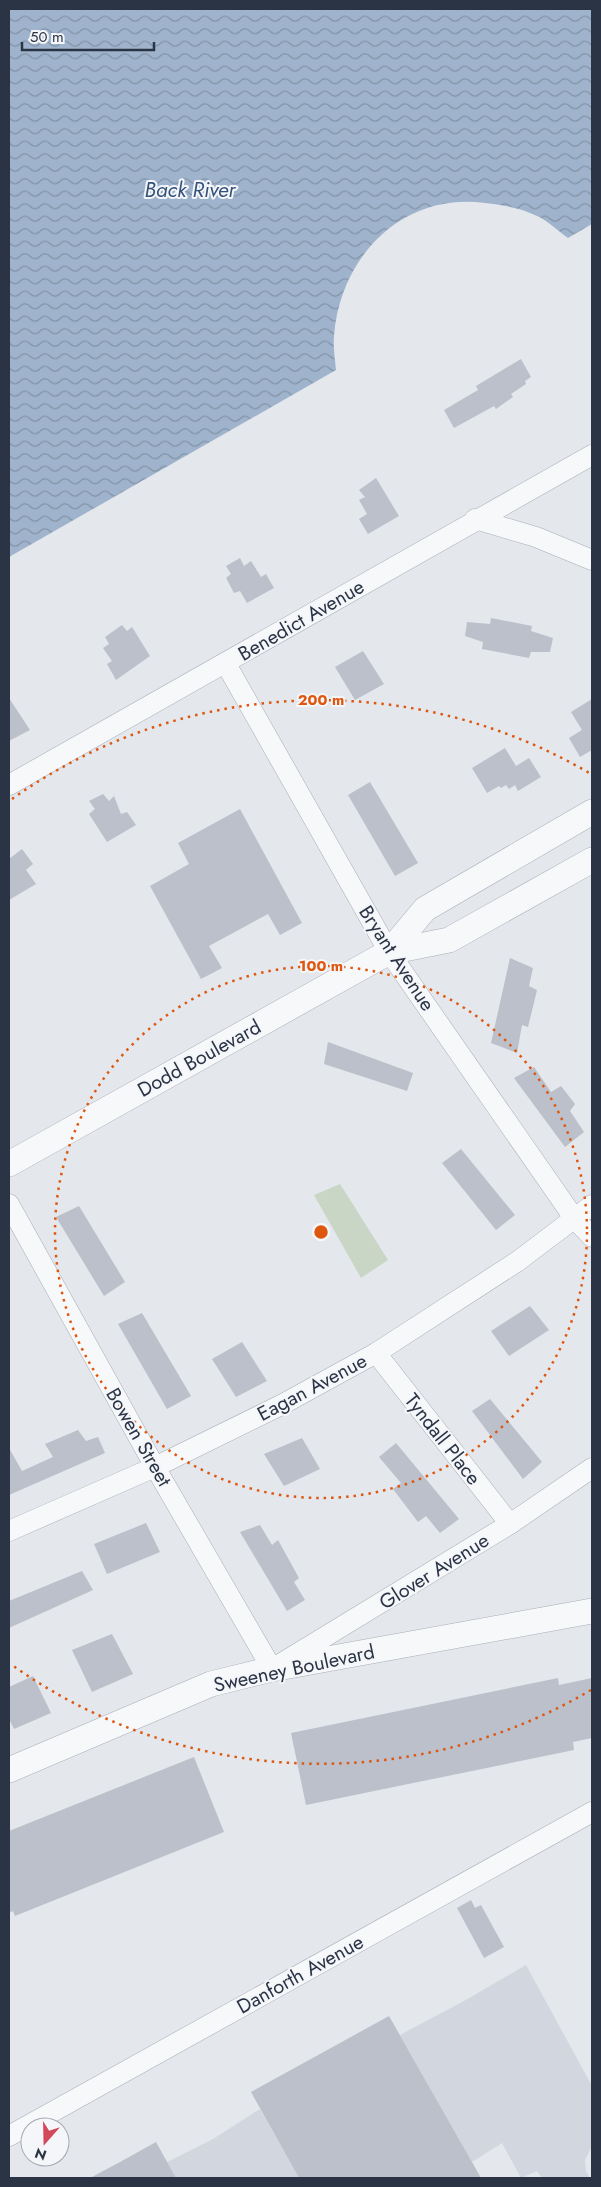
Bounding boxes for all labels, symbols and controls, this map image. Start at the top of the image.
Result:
scale bar [22,20,155,52]
text: 50 m [30,26,64,48]
water label: Back River [145,175,236,205]
street label: Benedict Avenue [233,572,370,668]
text: 200 m [298,689,344,711]
street label: Bryant Avenue [352,900,442,1017]
text: 100 m [299,955,343,977]
street label: Dodd Boulevard [132,1013,266,1104]
centre of rings [312,1223,330,1241]
street label: Eagan Avenue [252,1346,372,1429]
street label: Bowen Street [99,1383,179,1492]
street label: Tyndall Place [398,1387,488,1491]
street label: Glover Avenue [374,1526,495,1617]
street label: Sweeney Boulevard [211,1637,377,1700]
street label: Danforth Avenue [232,1928,369,2021]
north arrow [20,2117,70,2167]
text: N [32,2143,49,2166]

